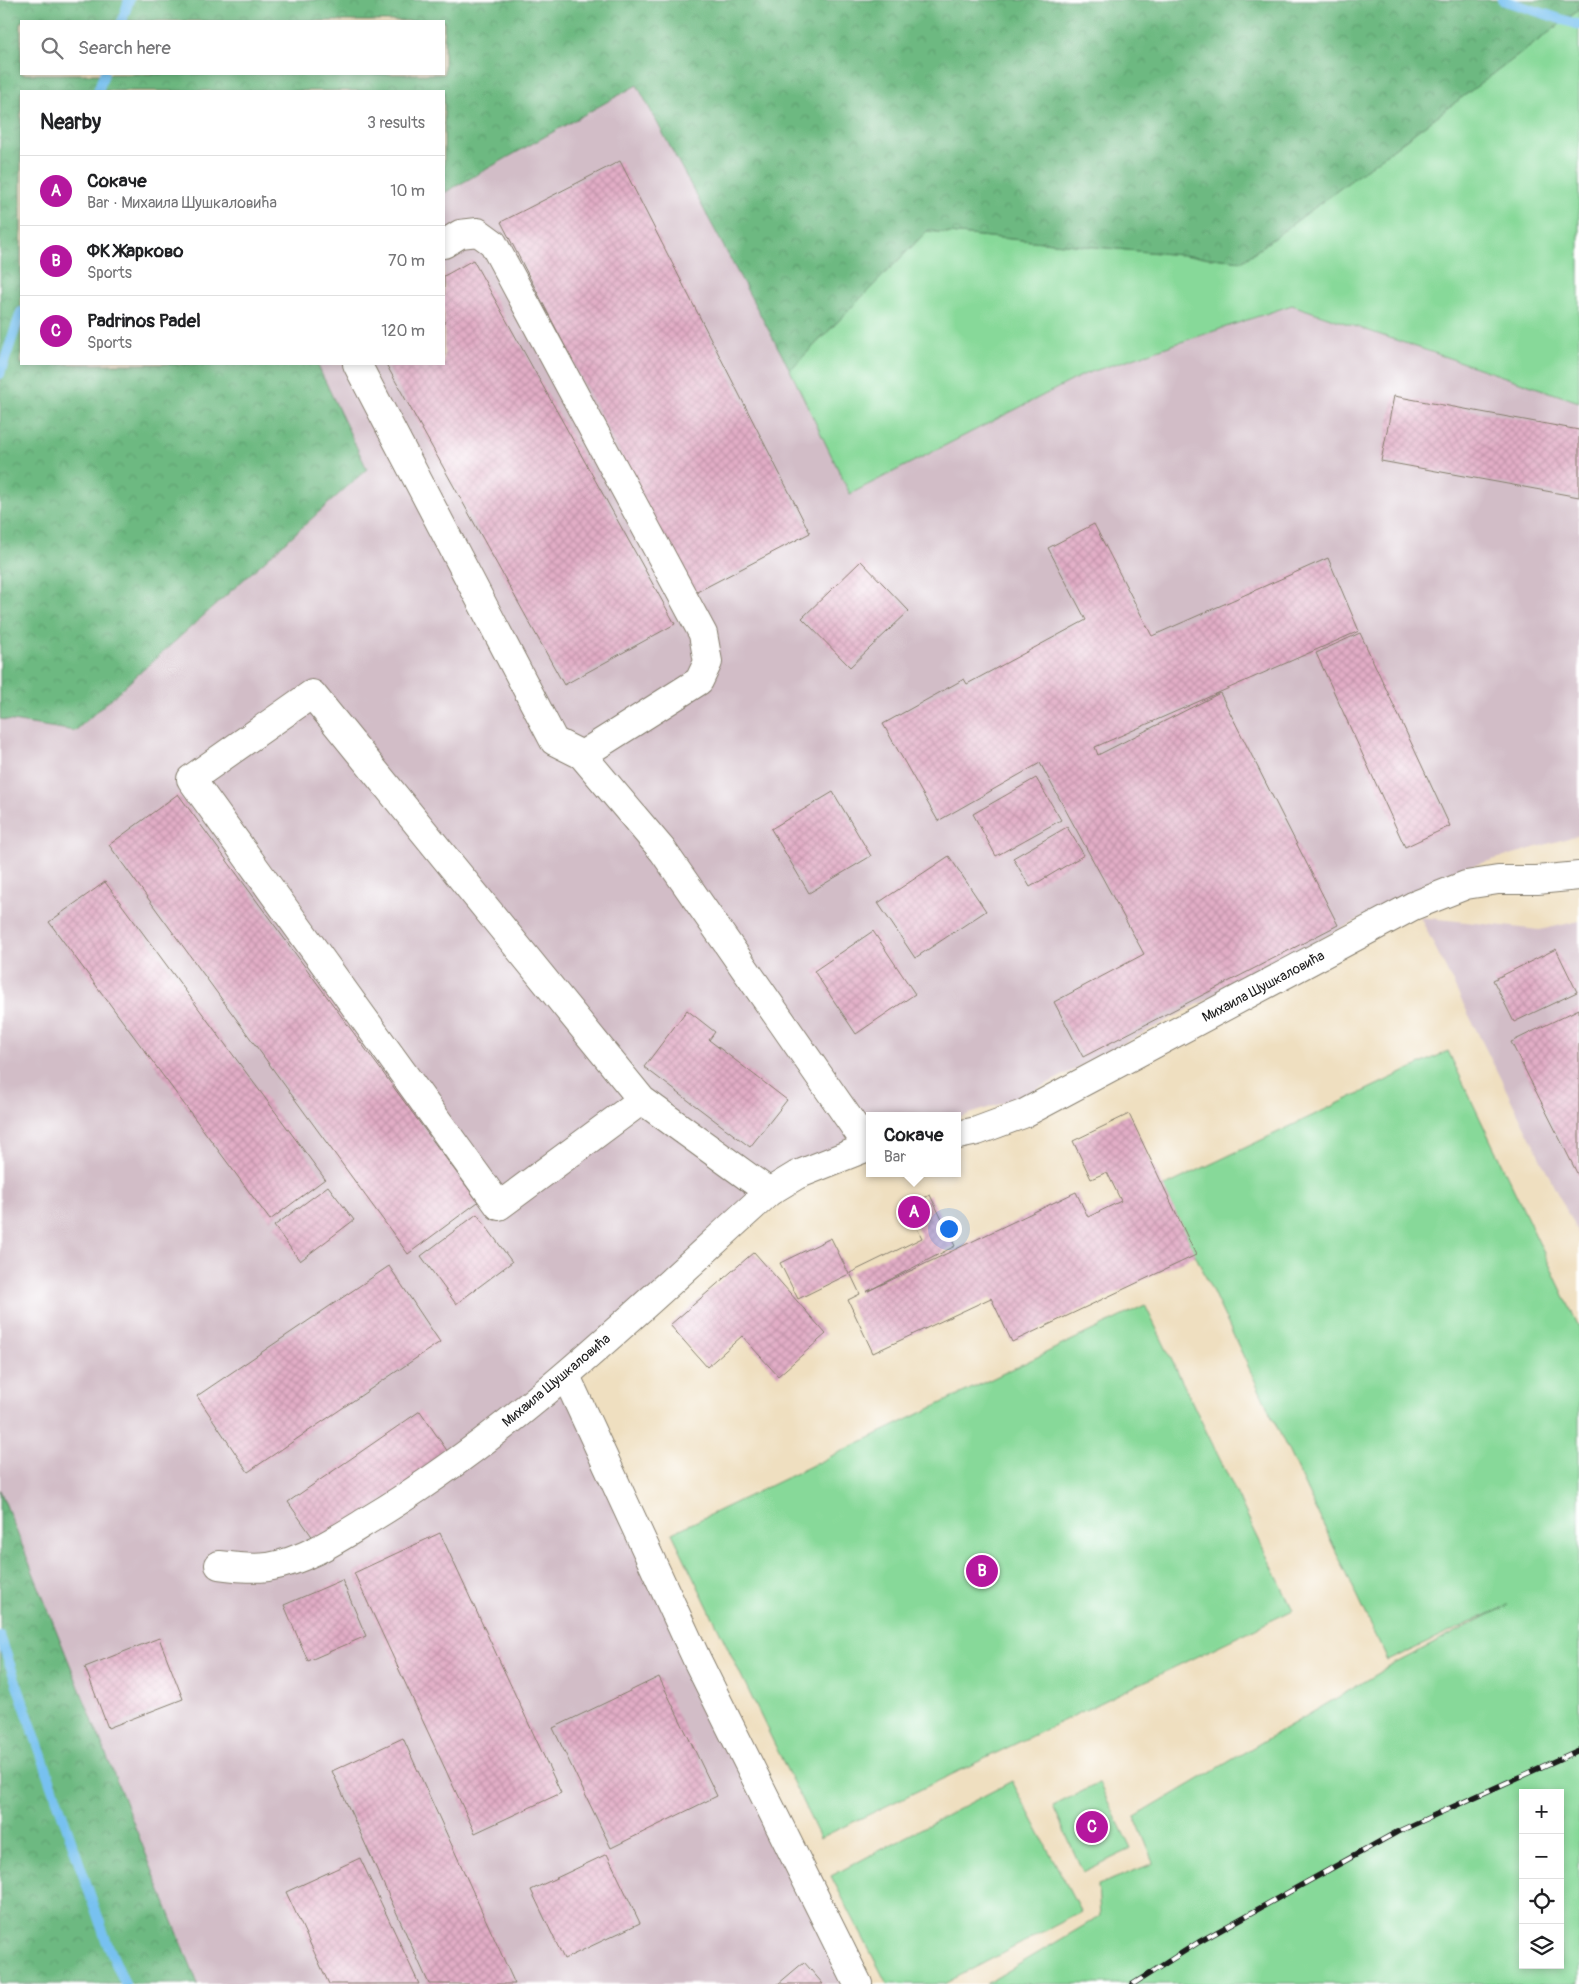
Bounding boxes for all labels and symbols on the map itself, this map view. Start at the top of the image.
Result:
street label: Михаила Шушкаловића [1199,947,1327,1026]
pin: A [898,1193,930,1231]
your location [936,1216,962,1242]
street label: Михаила Шушкаловића [499,1330,614,1431]
pin: B [966,1552,998,1590]
pin: C [1076,1808,1108,1846]

